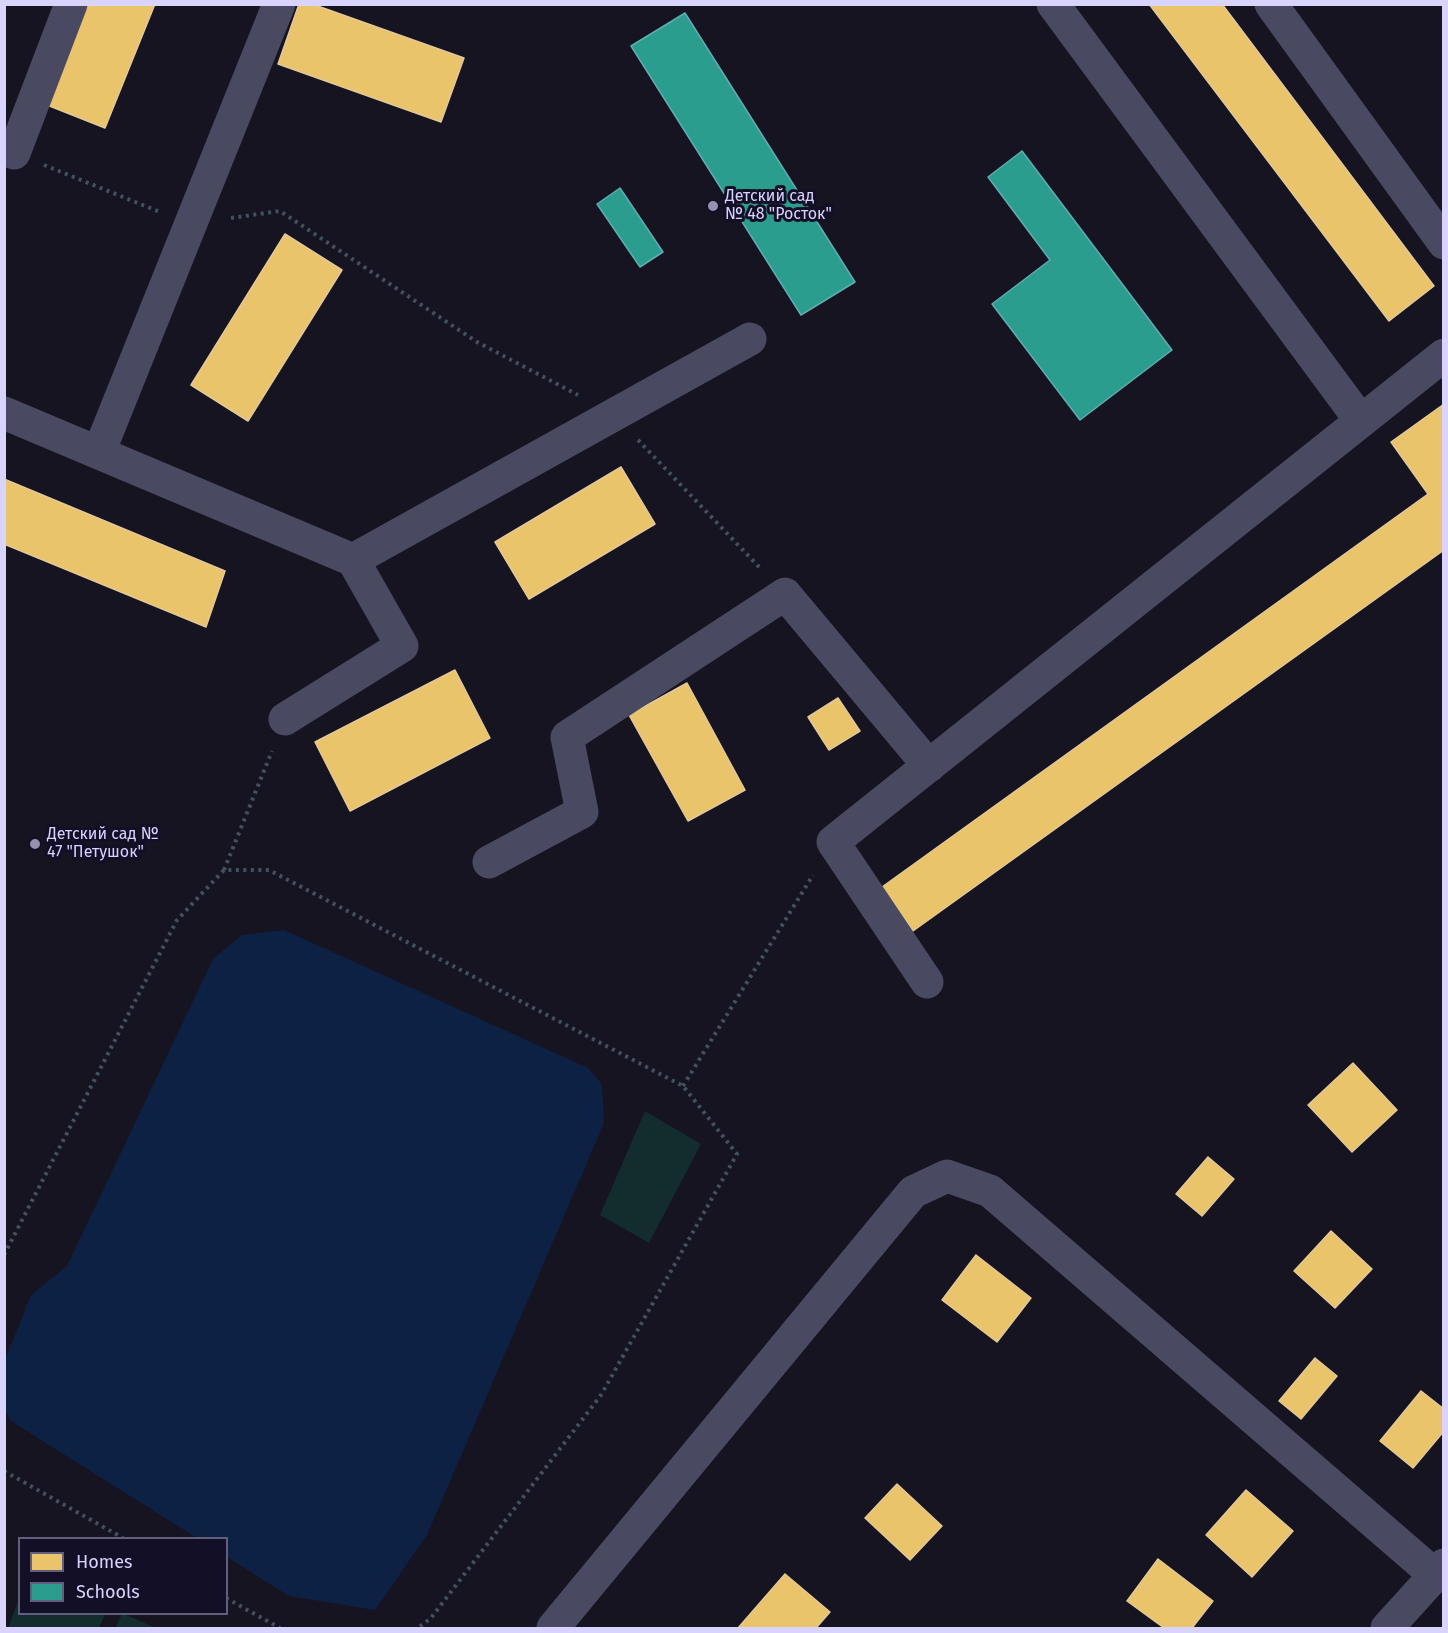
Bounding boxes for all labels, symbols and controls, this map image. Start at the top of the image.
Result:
place label: Детский сад № 48 "Росток" [725,187,832,225]
marker: Детский сад № 48 "Росток" [706,199,720,213]
place label: Детский сад № 47 "Петушок" [47,825,159,863]
marker: Детский сад № 47 "Петушок" [28,837,42,851]
legend [18,1537,228,1615]
text: Homes [76,1551,132,1573]
text: Schools [76,1581,140,1603]

